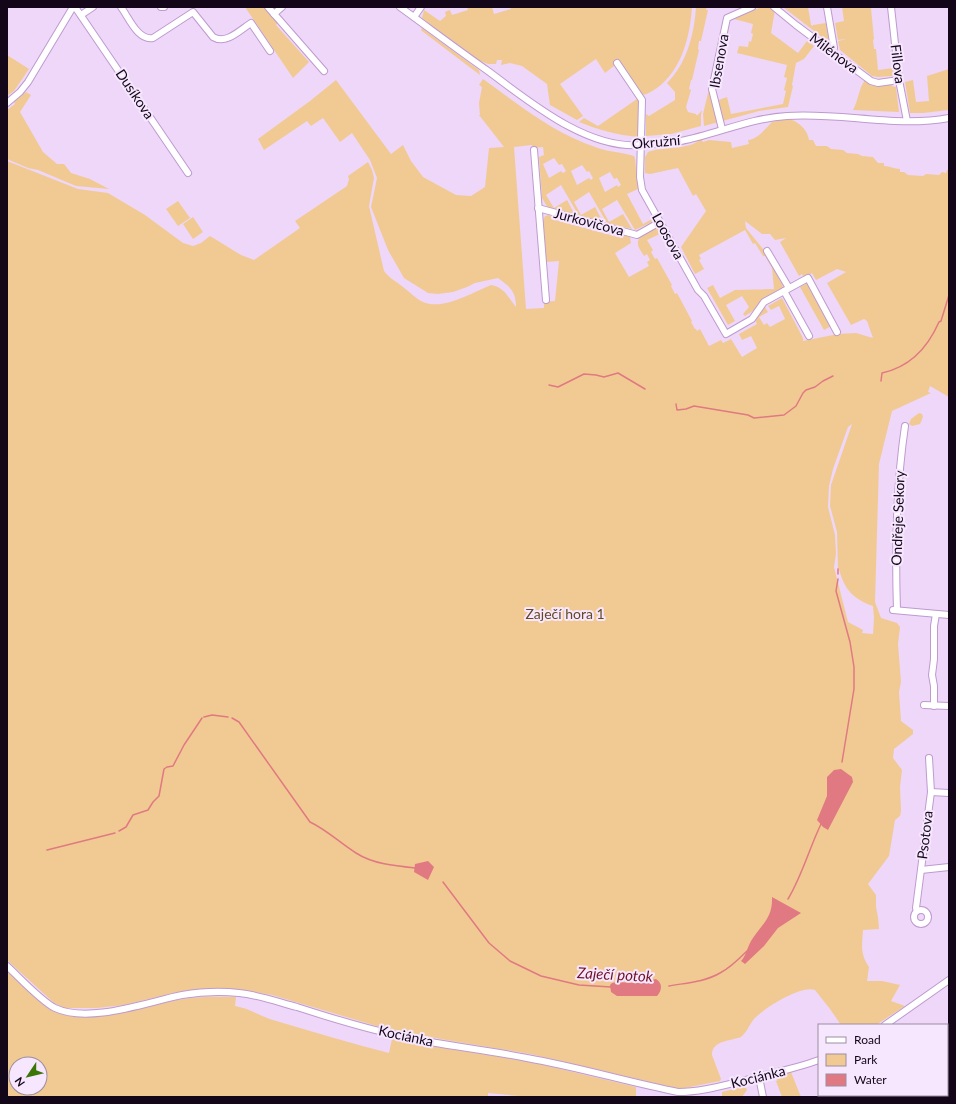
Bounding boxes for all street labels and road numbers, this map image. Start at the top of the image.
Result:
street label: Milénova [807,29,862,76]
street label: Ibsenova [705,32,732,89]
street label: Fillova [888,43,909,85]
street label: Dusíkova [113,66,158,122]
street label: Okružní [631,131,682,152]
street label: Jurkovičova [552,204,626,239]
street label: Loosova [649,210,688,262]
street label: Ondřeje Sekory [887,469,908,566]
street label: Psotova [913,810,936,860]
street label: Kociánka [377,1021,435,1050]
street label: Kociánka [729,1062,787,1091]

